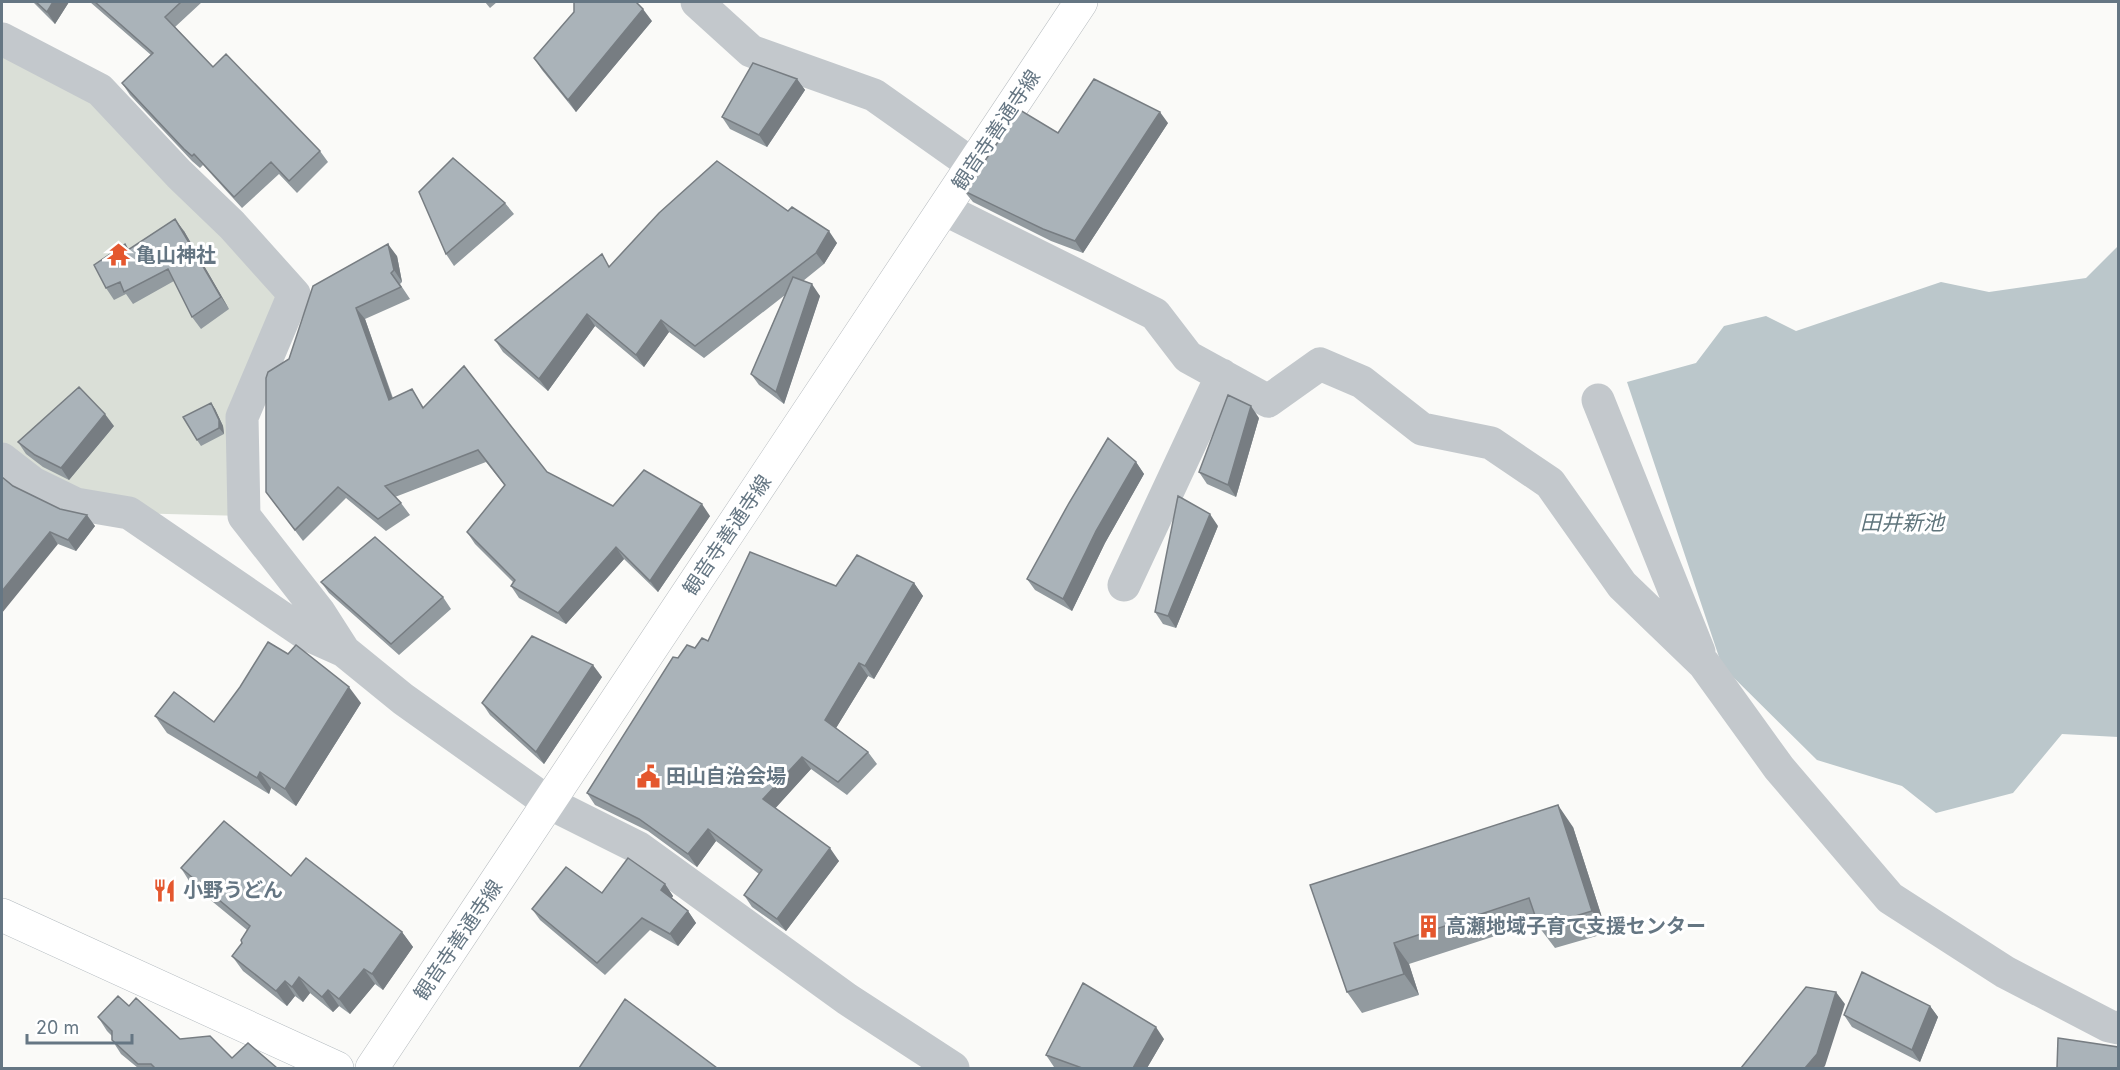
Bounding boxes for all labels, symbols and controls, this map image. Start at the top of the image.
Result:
street label: 観音寺善通寺線 [947,65,1045,195]
temple icon: 亀山神社 [105,242,131,268]
place label: 亀山神社 [136,243,216,267]
street label: 観音寺善通寺線 [678,470,776,600]
water label: 田井新池 [1860,510,1946,535]
public building icon: 田山自治会場 [635,763,661,789]
place label: 田山自治会場 [666,764,786,788]
street label: 観音寺善通寺線 [409,875,507,1005]
restaurant icon: 小野うどん [152,877,178,903]
place label: 小野うどん [183,878,283,902]
building icon: 高瀬地域子育て支援センター [1415,913,1441,939]
place label: 高瀬地域子育て支援センター [1446,914,1706,938]
scale bar [27,1007,132,1045]
text: 20 m [36,1017,79,1038]

